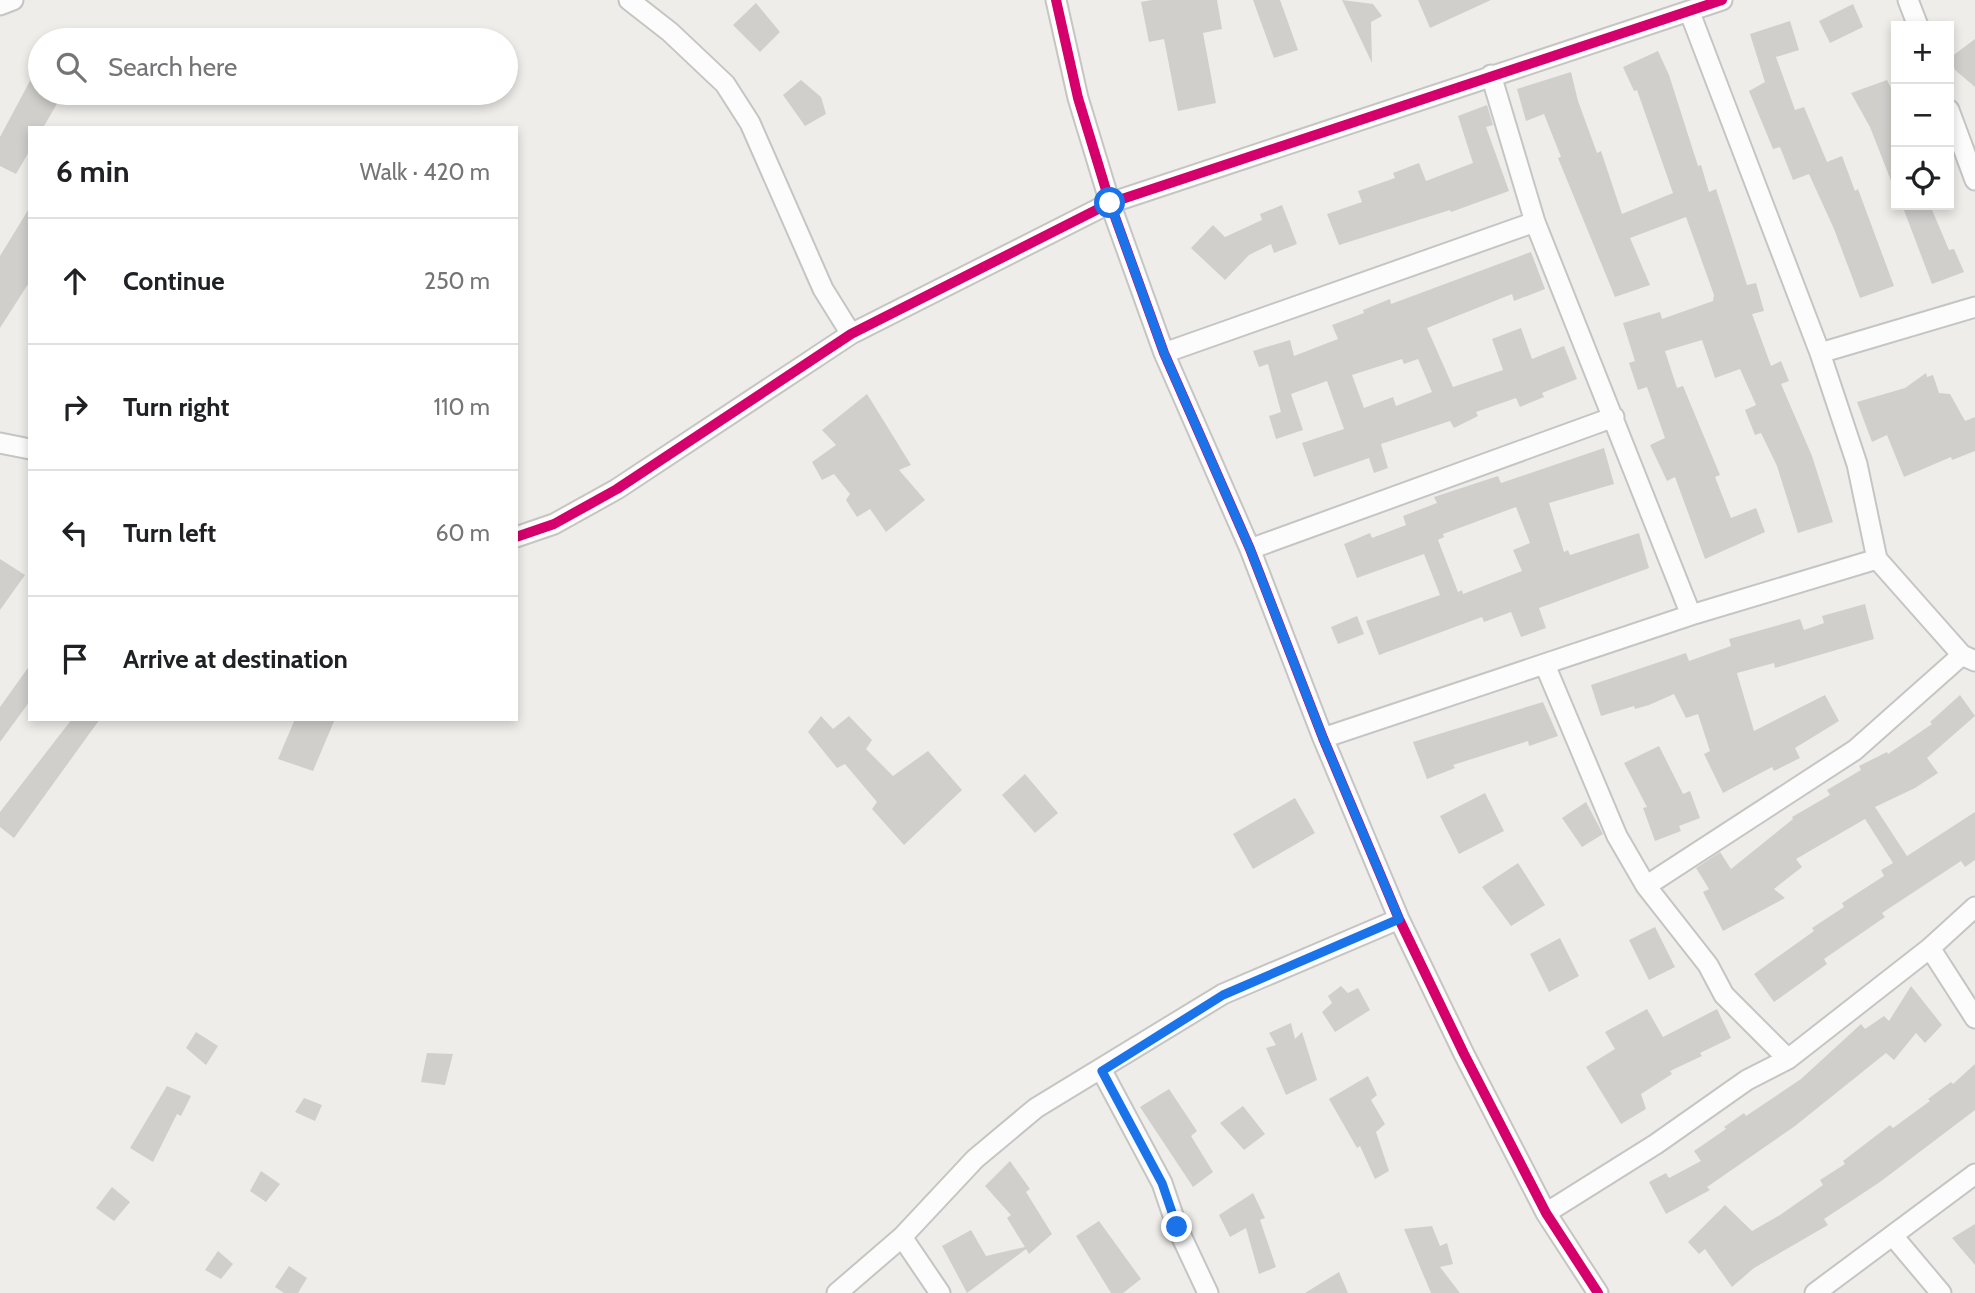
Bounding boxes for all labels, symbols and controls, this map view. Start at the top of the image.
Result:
map controls [1891,21,1954,210]
button: + [1891,21,1954,84]
search box [28,28,518,105]
icon: search [52,48,90,86]
text: Search here [108,51,237,83]
button: − [1891,84,1954,147]
button: locate [1891,147,1954,210]
text: 6 min [56,153,129,190]
text: Walk · 420 m [360,158,490,186]
route start [1094,187,1125,218]
icon: ahead [56,262,94,300]
text: Continue [123,265,225,297]
text: 250 m [424,267,490,295]
icon: right [56,388,94,426]
text: Turn right [123,391,229,423]
text: 110 m [434,393,490,421]
icon: left [56,514,94,552]
text: Turn left [123,517,216,549]
text: 60 m [436,519,490,547]
icon: arrive [56,640,94,678]
text: Arrive at destination [123,643,348,675]
route end [1161,1211,1192,1242]

